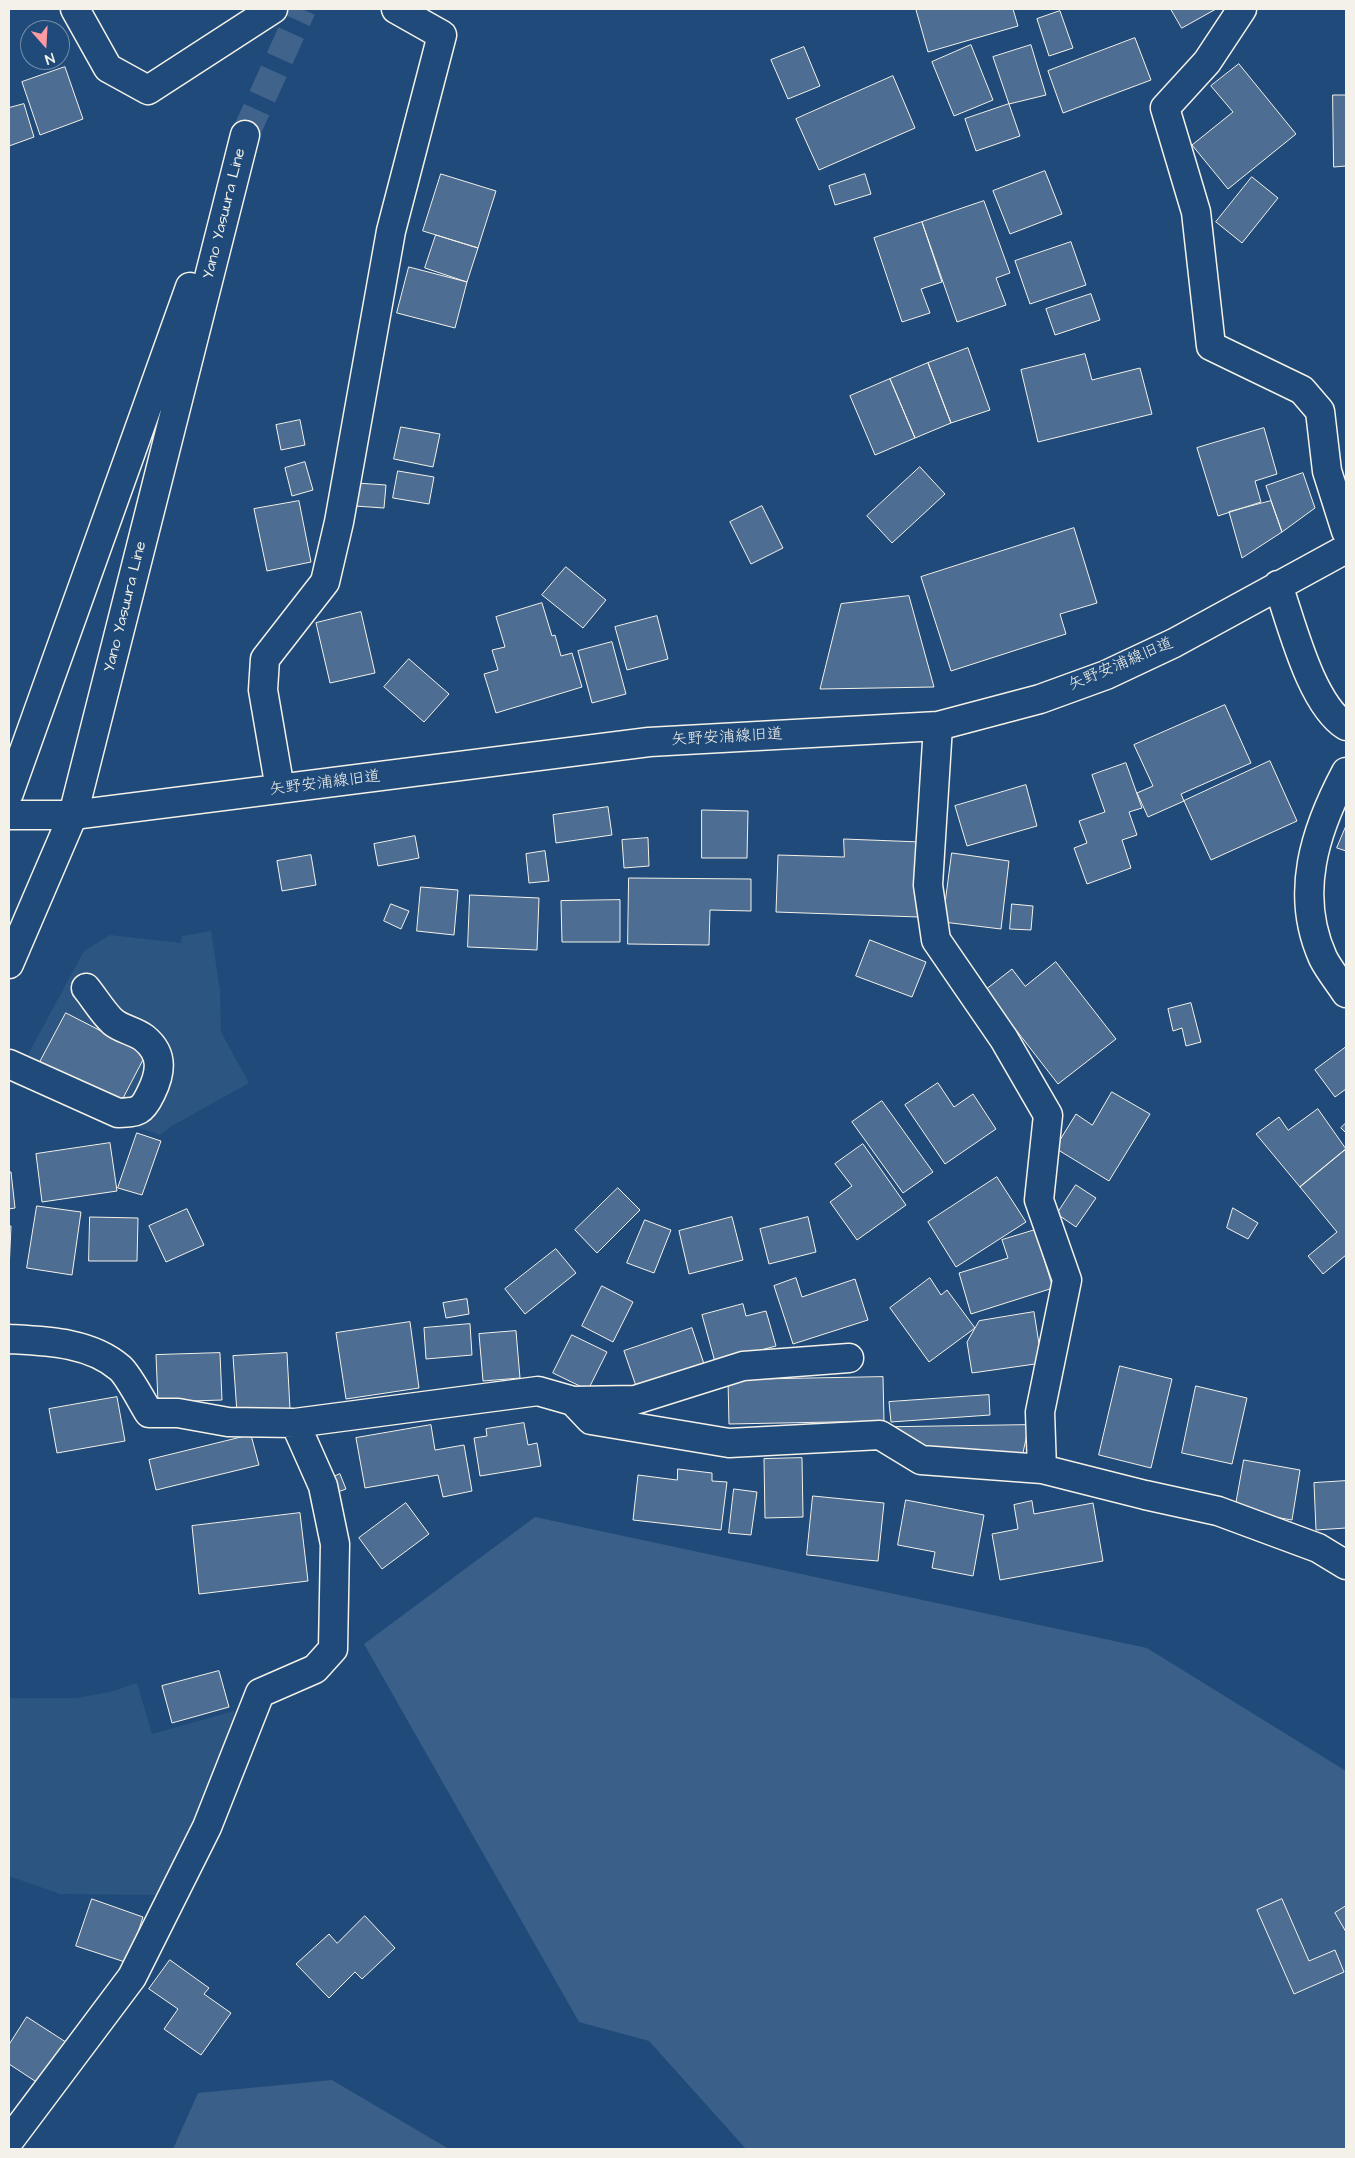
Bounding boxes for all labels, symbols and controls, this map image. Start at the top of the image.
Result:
north arrow [20,20,70,70]
text: N [42,47,57,69]
street label: Yano Yasuura Line [199,146,251,282]
street label: Yano Yasuura Line [100,539,152,675]
street label: 矢野安浦線旧道 [1066,634,1176,696]
street label: 矢野安浦線旧道 [671,725,783,751]
street label: 矢野安浦線旧道 [268,768,382,800]

